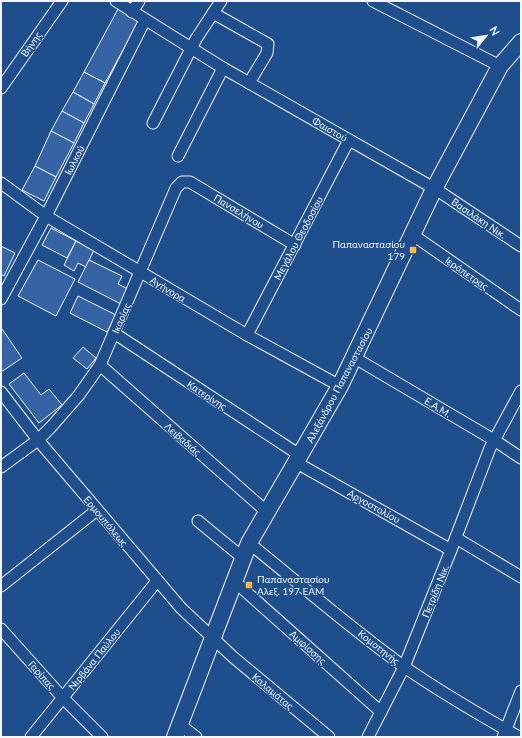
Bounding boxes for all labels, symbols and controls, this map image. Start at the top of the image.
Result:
north arrow [466,16,506,56]
text: N [487,24,503,38]
street label: Βήνης [18,29,44,59]
street label: Φαιστού [310,114,350,144]
street label: Ιωλκού [62,143,86,177]
street label: Πανσελήνου [212,191,266,231]
street label: Μεγάλου Θεοδοσίου [271,194,325,282]
street label: Βασιλάκη Νικ. [449,195,509,241]
place label: Παπαναστασίου 179 [333,238,405,262]
marker: Παπαναστασίου 179 [408,245,418,255]
street label: Ιεράπετρας [443,254,491,292]
street label: Αγήνορα [148,274,188,304]
street label: Ικαρίας [109,300,133,335]
street label: Αλεξάνδρου Παπαναστασίου [303,325,375,445]
street label: Κατερίνης [185,378,229,412]
street label: Ε.Α.Μ. [423,394,453,420]
street label: Λειβαδιάς [162,420,204,458]
street label: Αργοστολίου [346,487,402,525]
street label: Ερμουπόλεως [81,493,131,549]
street label: Πετρίδη Νικ. [419,563,451,619]
place label: Παπαναστασίου Αλεξ. 197 ΕΑΜ [257,573,329,597]
marker: Παπαναστασίου Αλεξ. 197 ΕΑΜ [244,580,254,590]
street label: Νιρβάνα Παύλου [65,626,123,692]
street label: Αμφίσσης [287,627,329,667]
street label: Κομοτηνής [356,627,402,667]
street label: Γαρίπας [26,658,58,692]
street label: Καλαμάτας [250,670,296,712]

